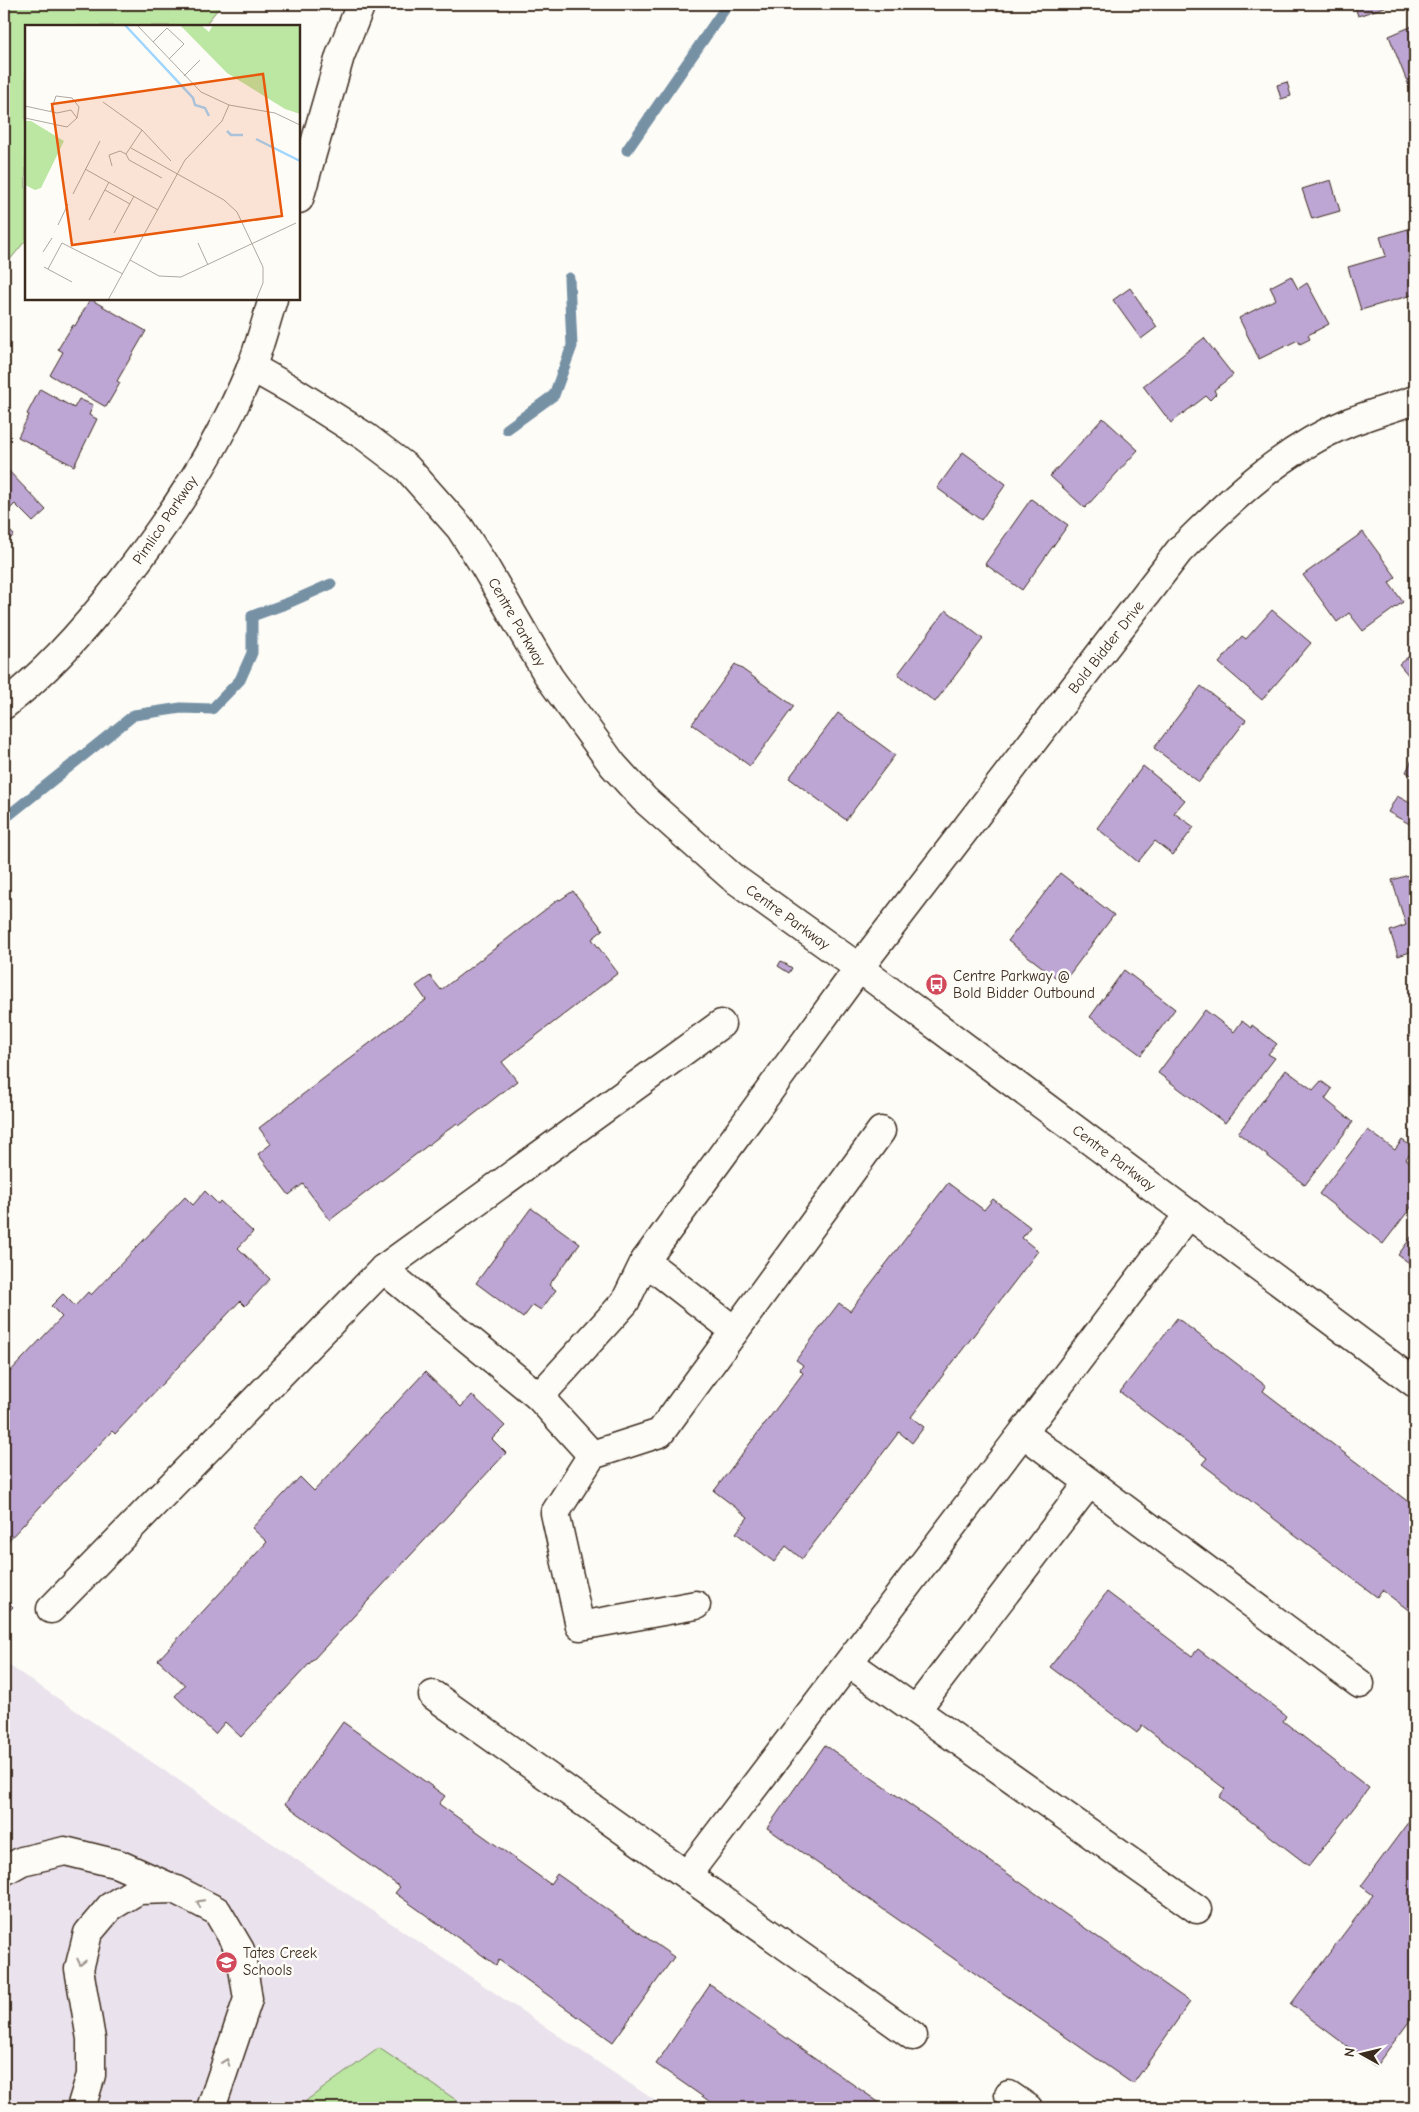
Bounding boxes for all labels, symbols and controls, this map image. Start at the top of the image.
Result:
inset map [25,25,300,300]
street label: Pimlico Parkway [129,472,201,568]
street label: Centre Parkway [484,574,550,670]
street label: Bold Bidder Drive [1064,597,1148,697]
street label: Centre Parkway [743,881,834,954]
place label: Centre Parkway @ Bold Bidder Outbound [953,967,1095,1002]
bus stop icon: Centre Parkway @ Bold Bidder Outbound [925,973,949,997]
street label: Centre Parkway [1069,1121,1159,1195]
one-way arrow [197,1899,206,1909]
place label: Tates Creek Schools [243,1944,318,1979]
school or university icon: Tates Creek Schools [215,1950,239,1974]
one-way arrow [76,1957,87,1966]
north arrow [1336,2030,1386,2080]
text: N [1341,2047,1359,2058]
one-way arrow [221,2058,231,2067]

